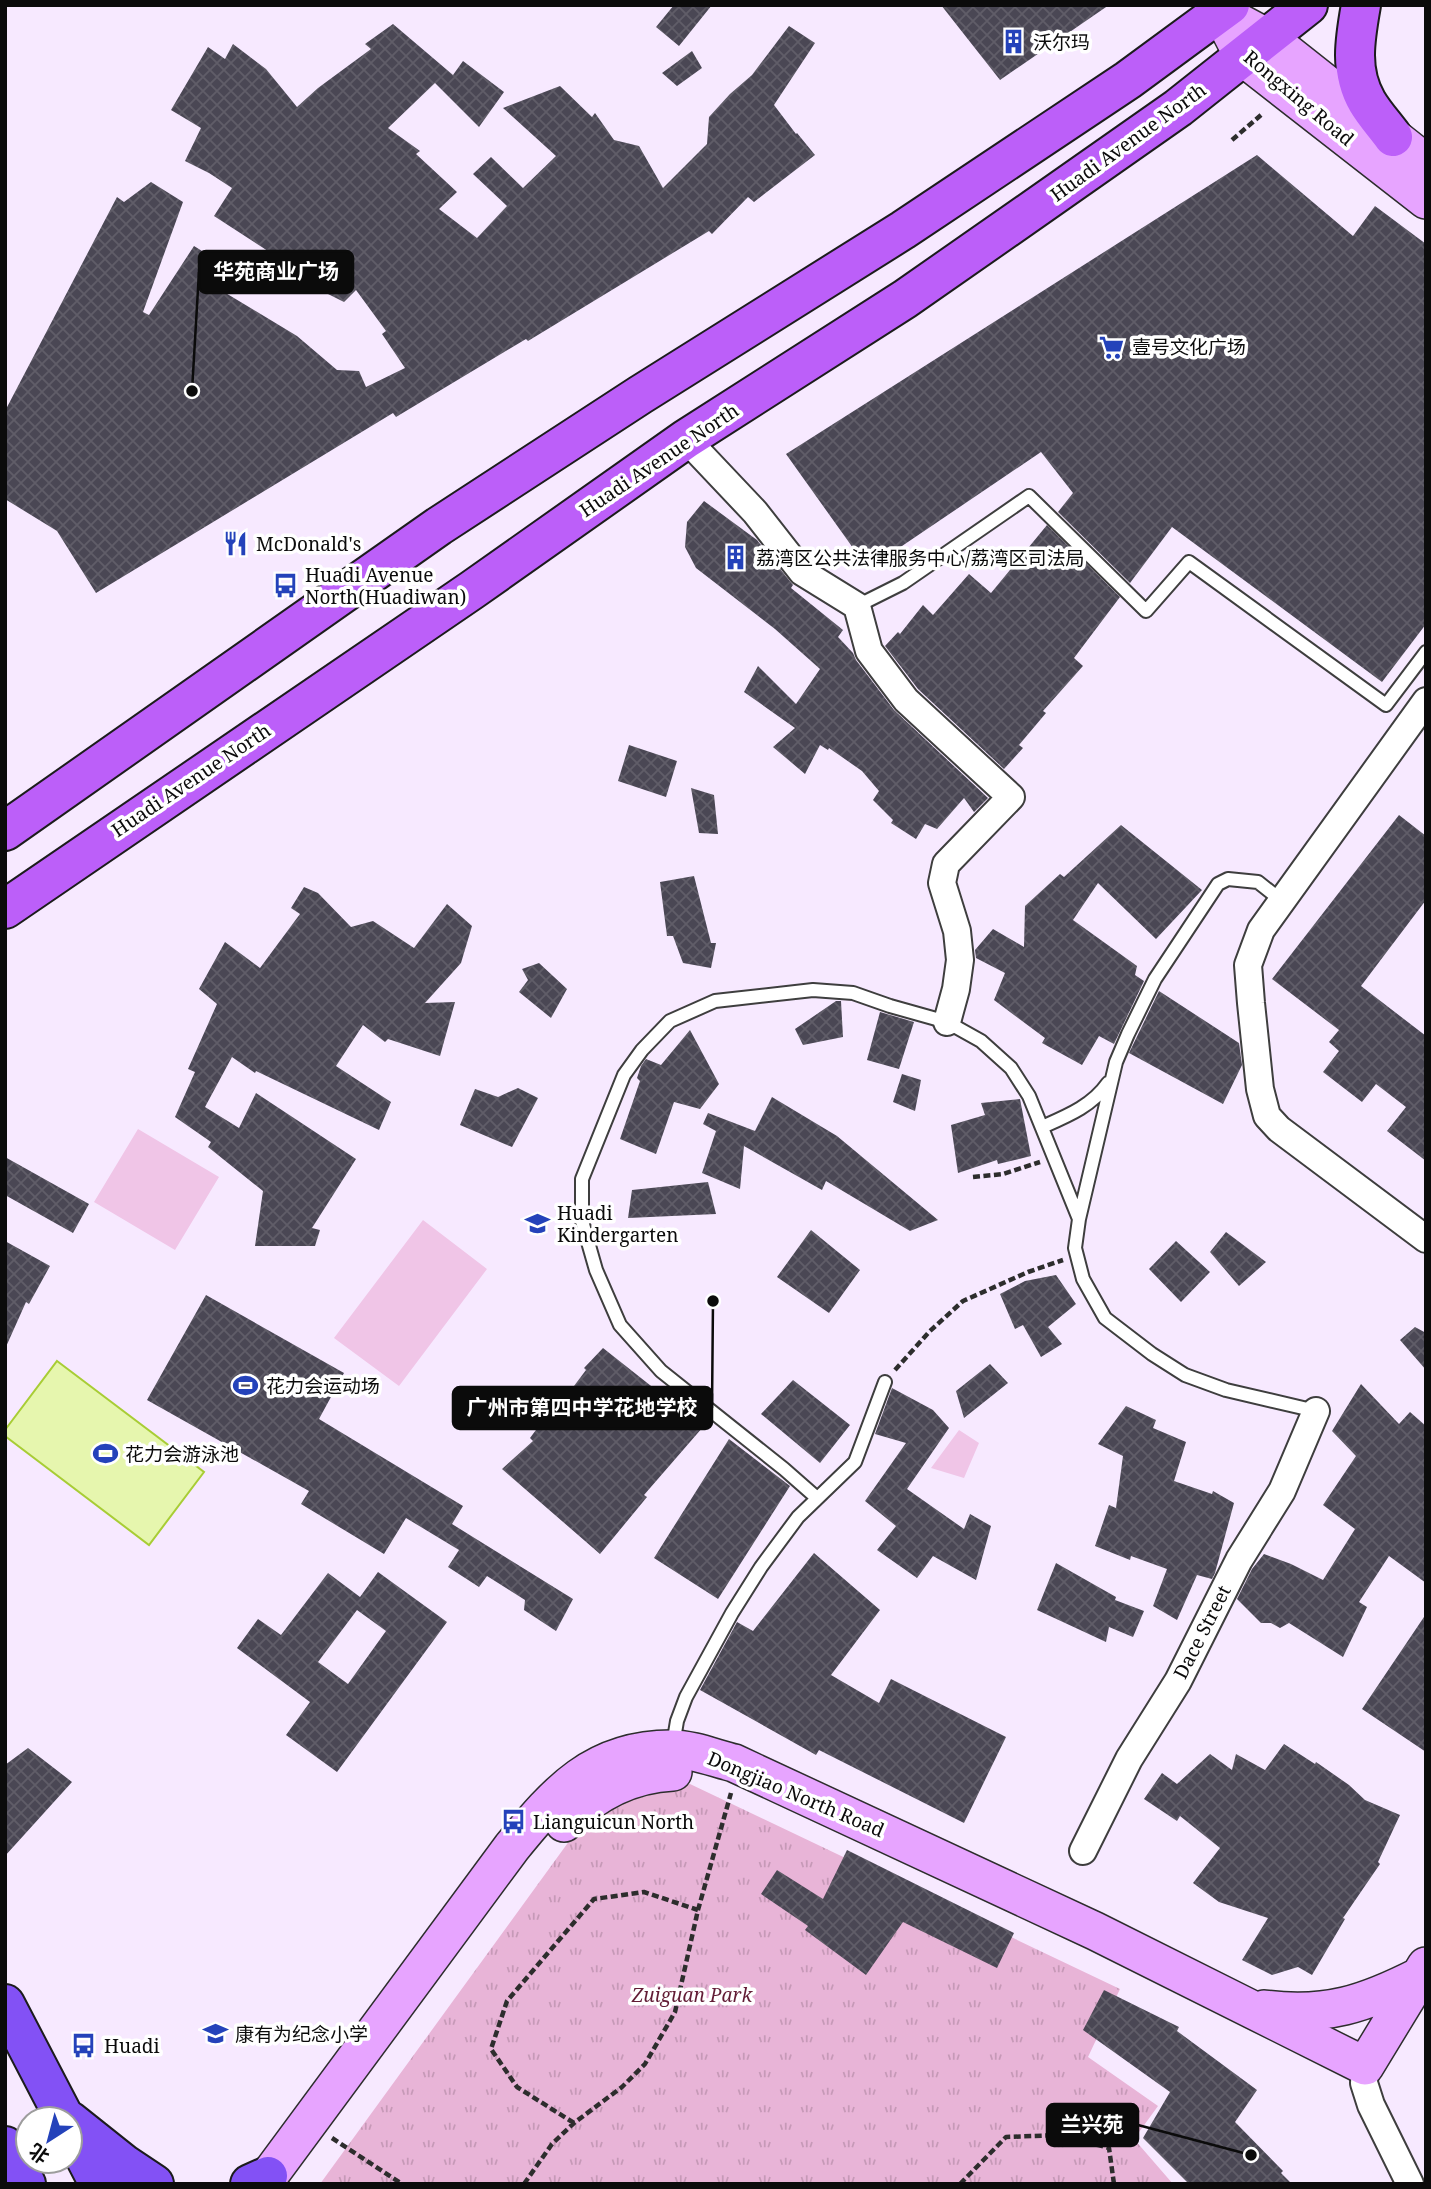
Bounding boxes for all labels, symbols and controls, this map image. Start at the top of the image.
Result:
building icon: 沃尔玛 [999,28,1027,56]
place label: 沃尔玛 [1033,29,1090,55]
street label: Rongxing Road [1238,44,1360,152]
street label: Huadi Avenue North [1045,77,1211,207]
callout: 华苑商业广场 [199,251,353,293]
text: 华苑商业广场 [213,257,339,285]
supermarket icon: 壹号文化广场 [1098,333,1126,361]
place label: 壹号文化广场 [1132,334,1246,360]
street label: Huadi Avenue North [574,397,744,523]
restaurant icon: McDonald's [222,530,250,558]
place label: McDonald's [256,531,361,557]
building icon: 荔湾区公共法律服务中心/荔湾区司法局 [722,544,750,572]
place label: 荔湾区公共法律服务中心/荔湾区司法局 [756,545,1084,571]
place label: Huadi Avenue North(Huadiwan) [305,562,466,610]
bus stop icon: Huadi Avenue North(Huadiwan) [271,572,299,600]
street label: Huadi Avenue North [106,717,276,843]
place label: Huadi Kindergarten [557,1200,678,1248]
school or university icon: Huadi Kindergarten [523,1210,551,1238]
sports icon: 花力会运动场 [232,1372,260,1400]
place label: 花力会运动场 [266,1373,380,1399]
callout: 广州市第四中学花地学校 [453,1387,712,1429]
text: 广州市第四中学花地学校 [467,1393,698,1421]
sports icon: 花力会游泳池 [91,1440,119,1468]
place label: 花力会游泳池 [125,1441,239,1467]
street label: Dace Street [1167,1580,1237,1683]
street label: Dongjiao North Road [704,1745,889,1843]
bus stop icon: Lianguicun North [499,1808,527,1836]
place label: Lianguicun North [533,1809,694,1835]
park label: Zuiguan Park [631,1982,753,2008]
school or university icon: 康有为纪念小学 [201,2020,229,2048]
place label: 康有为纪念小学 [235,2021,368,2047]
bus stop icon: Huadi [70,2032,98,2060]
place label: Huadi [104,2033,160,2059]
callout: 兰兴苑 [1047,2104,1138,2146]
north arrow [14,2105,84,2175]
text: 兰兴苑 [1061,2110,1124,2138]
text: 北 [24,2138,54,2170]

